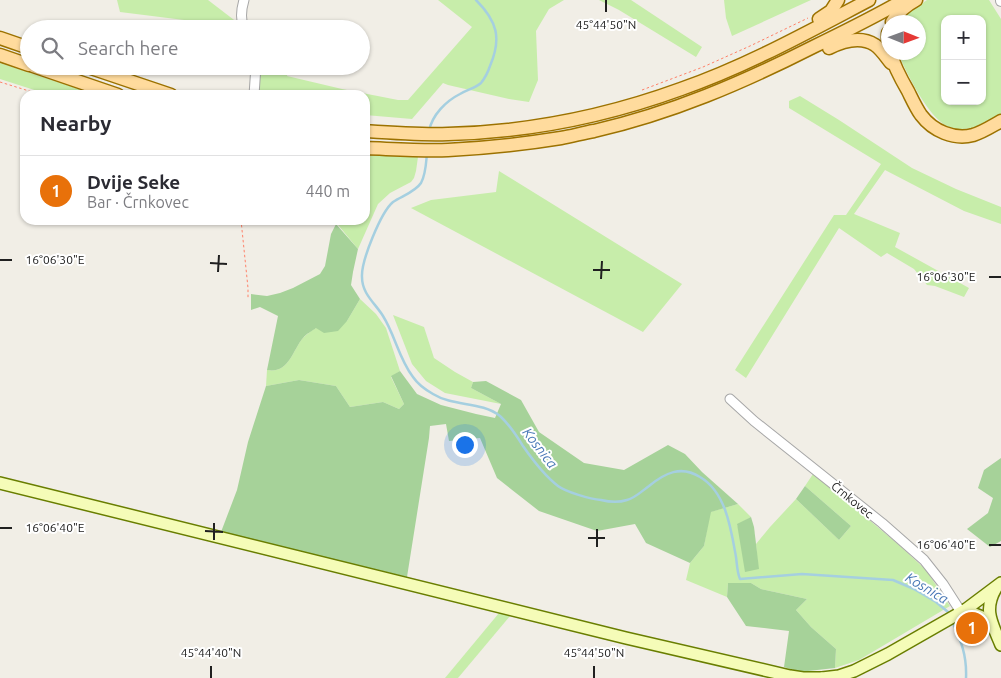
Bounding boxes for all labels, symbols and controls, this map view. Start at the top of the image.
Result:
north arrow [881,15,926,60]
map controls [941,15,986,105]
button: + [941,15,986,60]
text: 45°44'50"N [576,18,636,31]
search box [20,20,370,75]
icon: search [38,34,66,62]
text: Search here [78,37,178,59]
button: − [941,60,986,105]
text: Nearby [40,111,111,135]
text: Dvije Seke [87,171,180,193]
text: 1 [51,182,61,200]
text: 440 m [305,182,350,200]
text: Bar · Črnkovec [87,193,189,211]
text: 16°06'30"E [26,253,85,266]
text: 16°06'30"E [917,270,976,283]
water label: Kosnica [519,425,561,472]
your location [452,432,478,458]
street label: Črnkovec [829,479,876,521]
text: 16°06'40"E [26,521,85,534]
text: 16°06'40"E [917,538,976,551]
water label: Kosnica [903,569,952,607]
pin: 1 [956,609,988,647]
text: 45°44'40"N [181,646,241,659]
text: 45°44'50"N [564,646,624,659]

